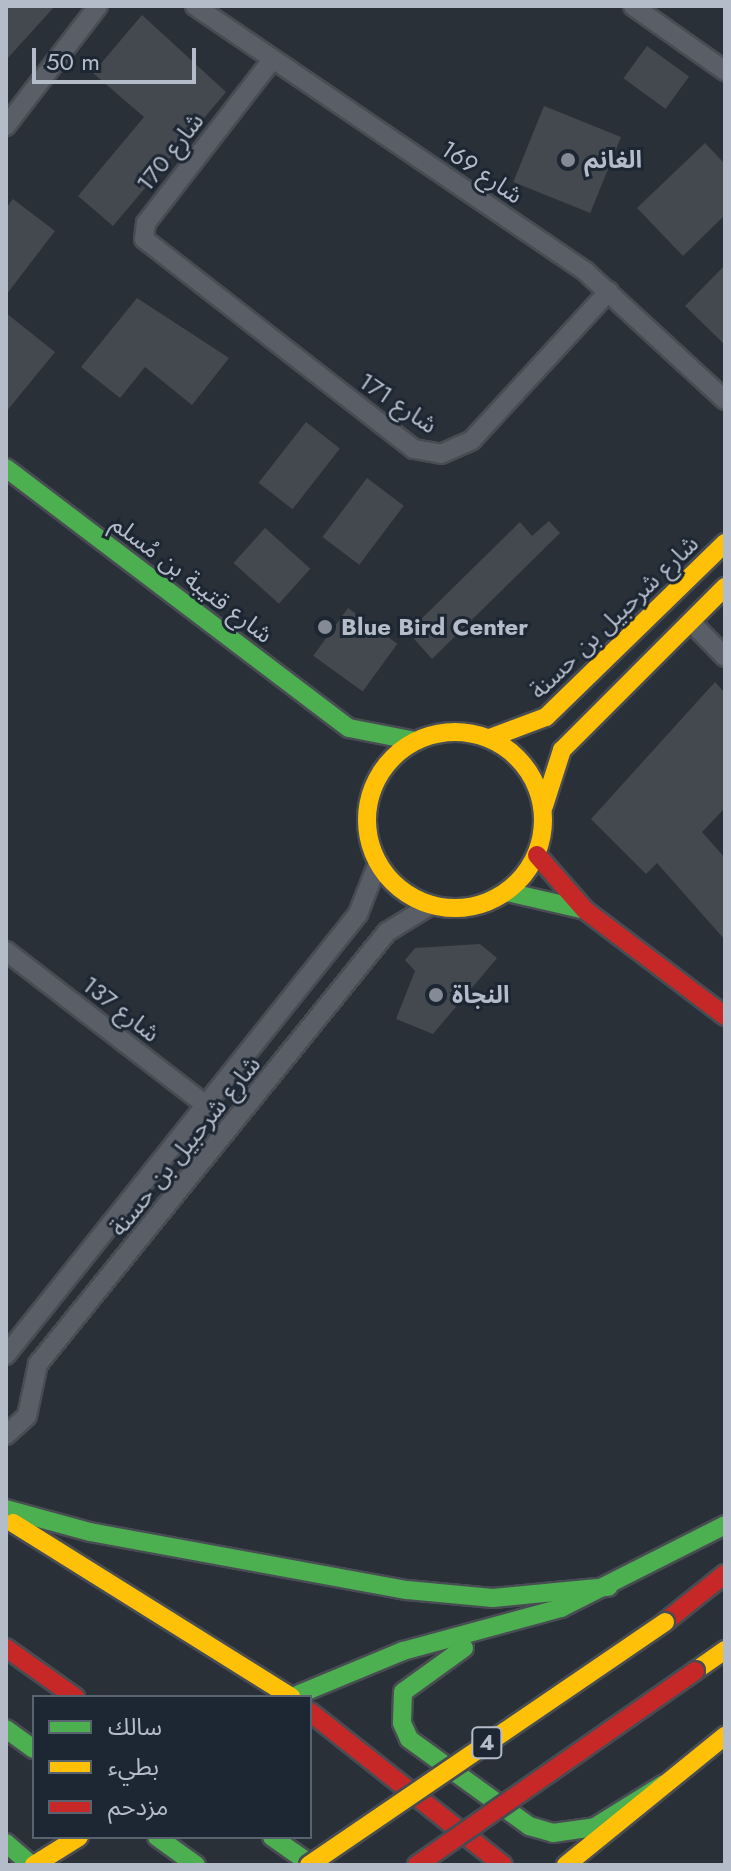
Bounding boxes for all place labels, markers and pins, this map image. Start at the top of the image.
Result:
place label: الغانم [584,146,642,174]
marker: الغانم [559,151,577,169]
place label: Blue Bird Center [341,613,528,641]
marker: Blue Bird Center [316,618,334,636]
place label: النجاة [452,981,510,1009]
marker: النجاة [427,986,445,1004]

